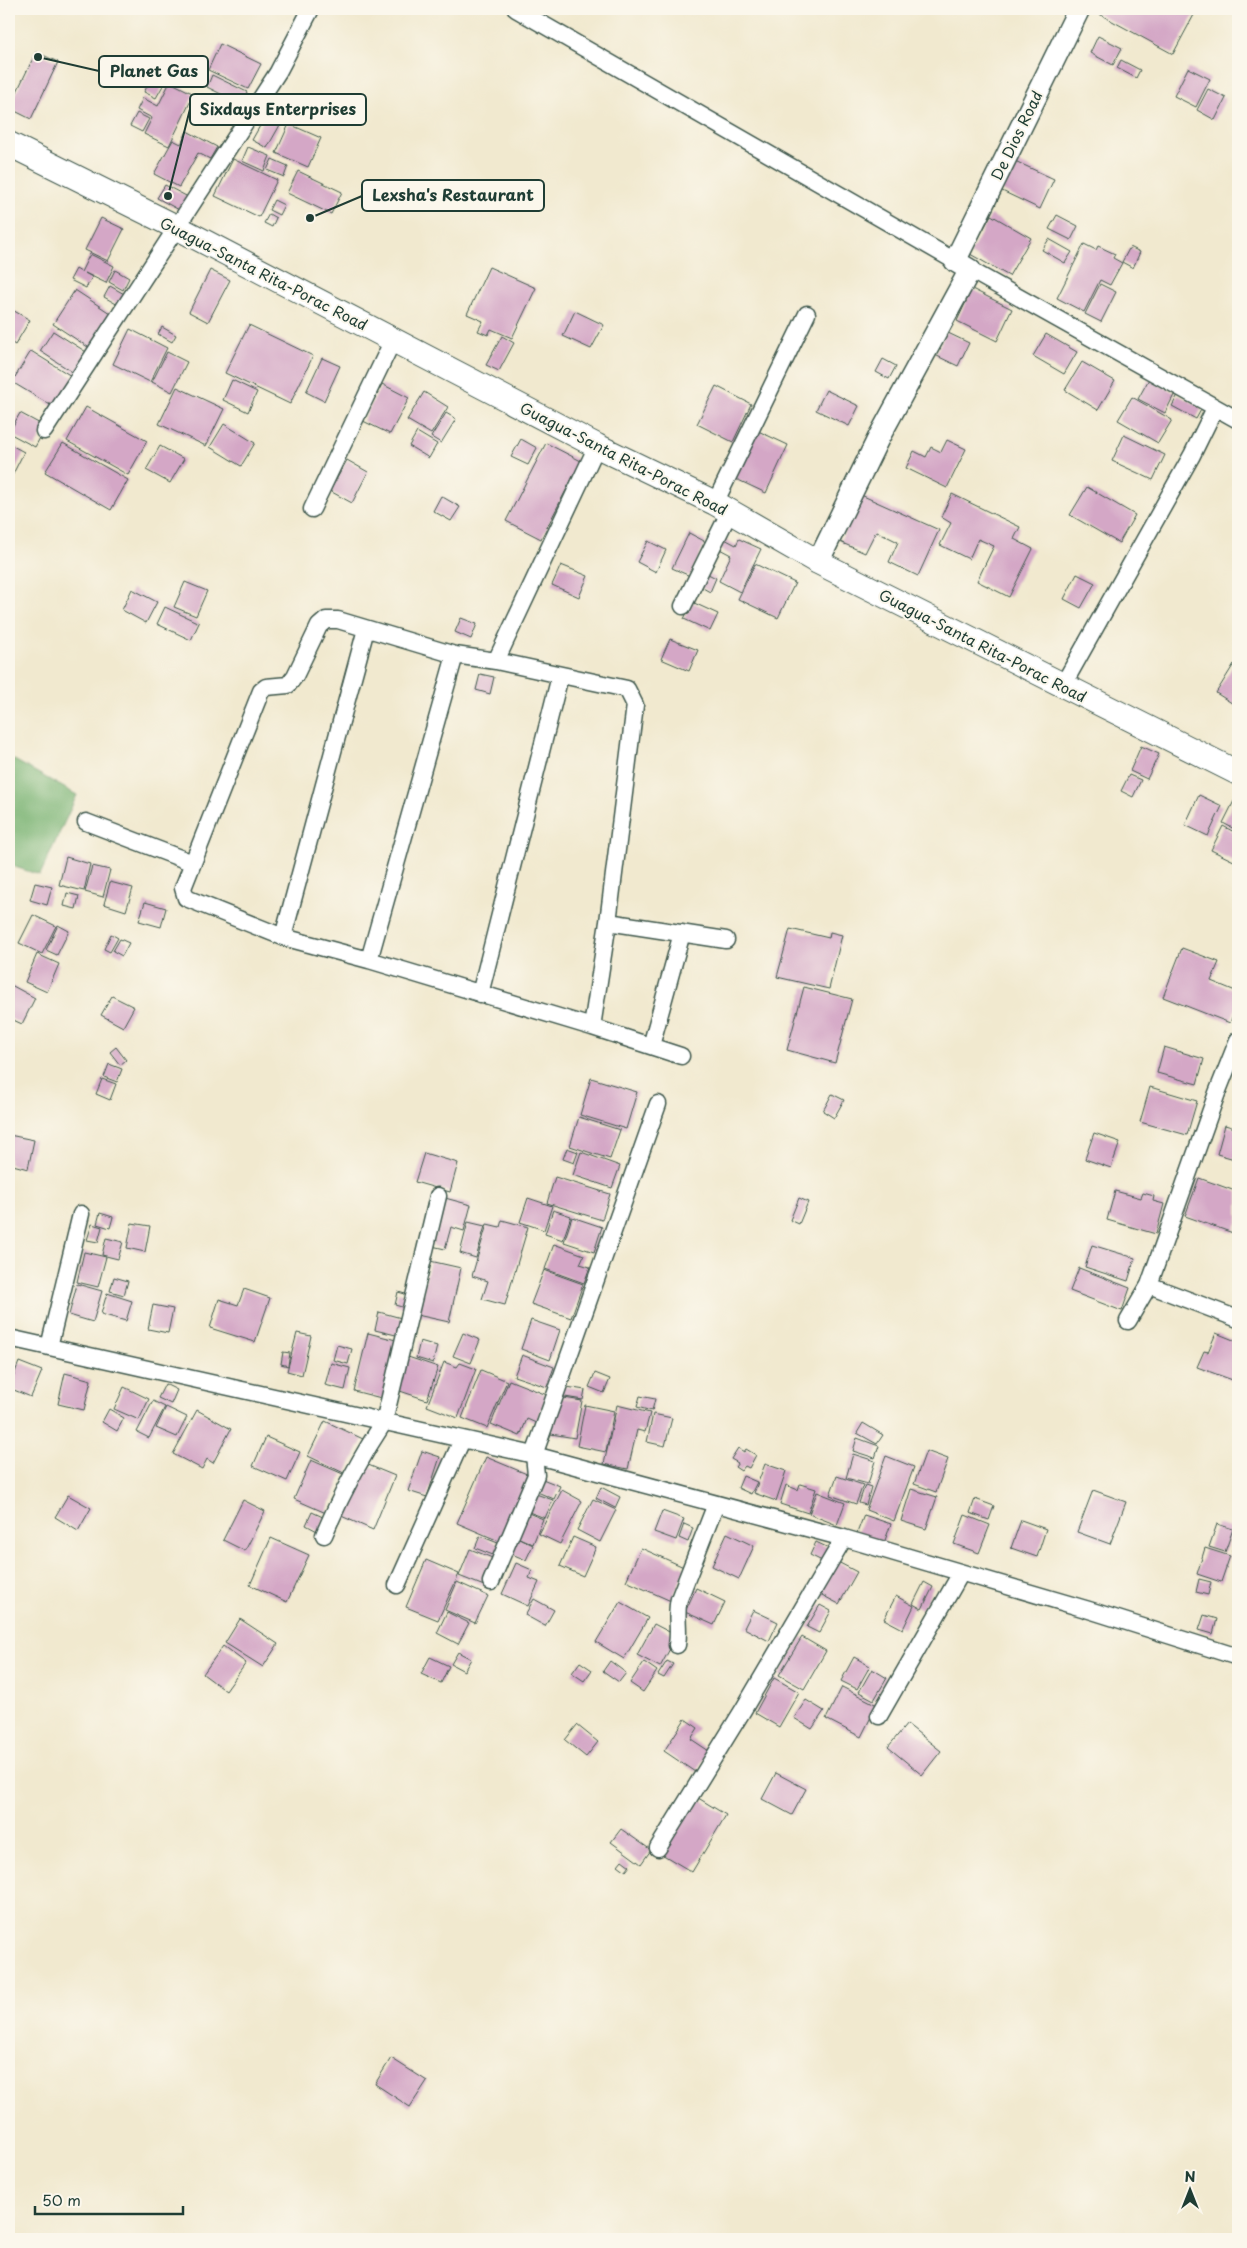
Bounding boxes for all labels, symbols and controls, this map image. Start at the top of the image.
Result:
callout: Planet Gas [99,56,208,87]
text: Planet Gas [110,58,199,82]
street label: De Dios Road [984,86,1048,184]
callout: Sixdays Enterprises [190,94,366,125]
text: Sixdays Enterprises [200,96,357,120]
callout: Lexsha's Restaurant [362,180,544,211]
text: Lexsha's Restaurant [372,182,534,206]
street label: Guagua-Santa Rita-Porac Road [156,210,372,336]
street label: Guagua-Santa Rita-Porac Road [516,395,732,521]
street label: Guagua-Santa Rita-Porac Road [875,582,1091,708]
north arrow [1164,2166,1214,2216]
text: N [1184,2166,1196,2187]
scale bar [35,2183,182,2215]
text: 50 m [42,2188,81,2211]

